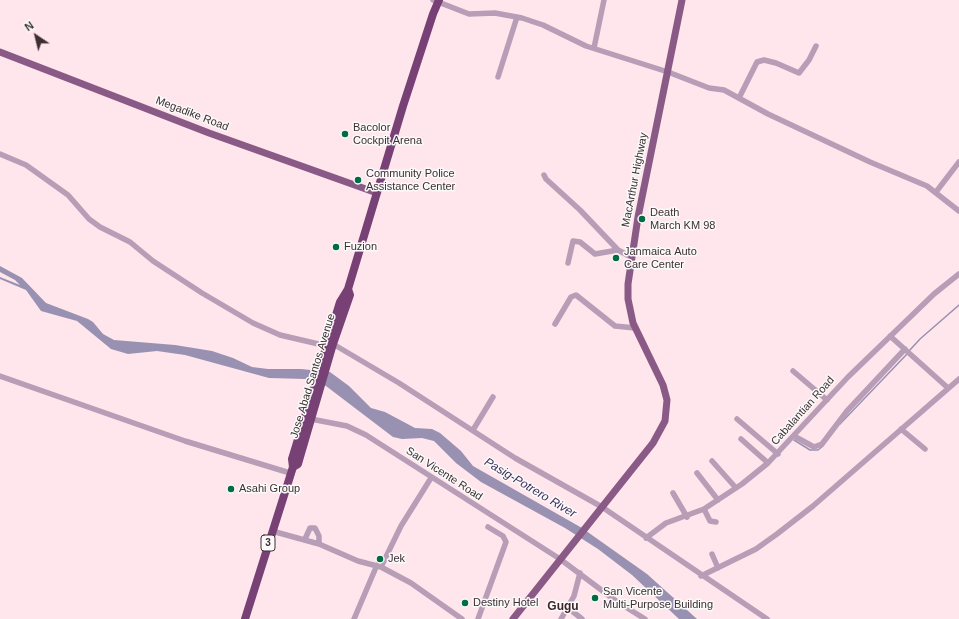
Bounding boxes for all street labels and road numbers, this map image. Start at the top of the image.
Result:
street label: Megadike Road [154,94,230,134]
street label: MacArthur Highway [619,132,651,228]
street label: Jose Abad Santos Avenue [288,312,338,440]
street label: Cabalantian Road [769,374,837,448]
street label: San Vicente Road [403,444,485,504]
road number: 3 [261,535,275,551]

